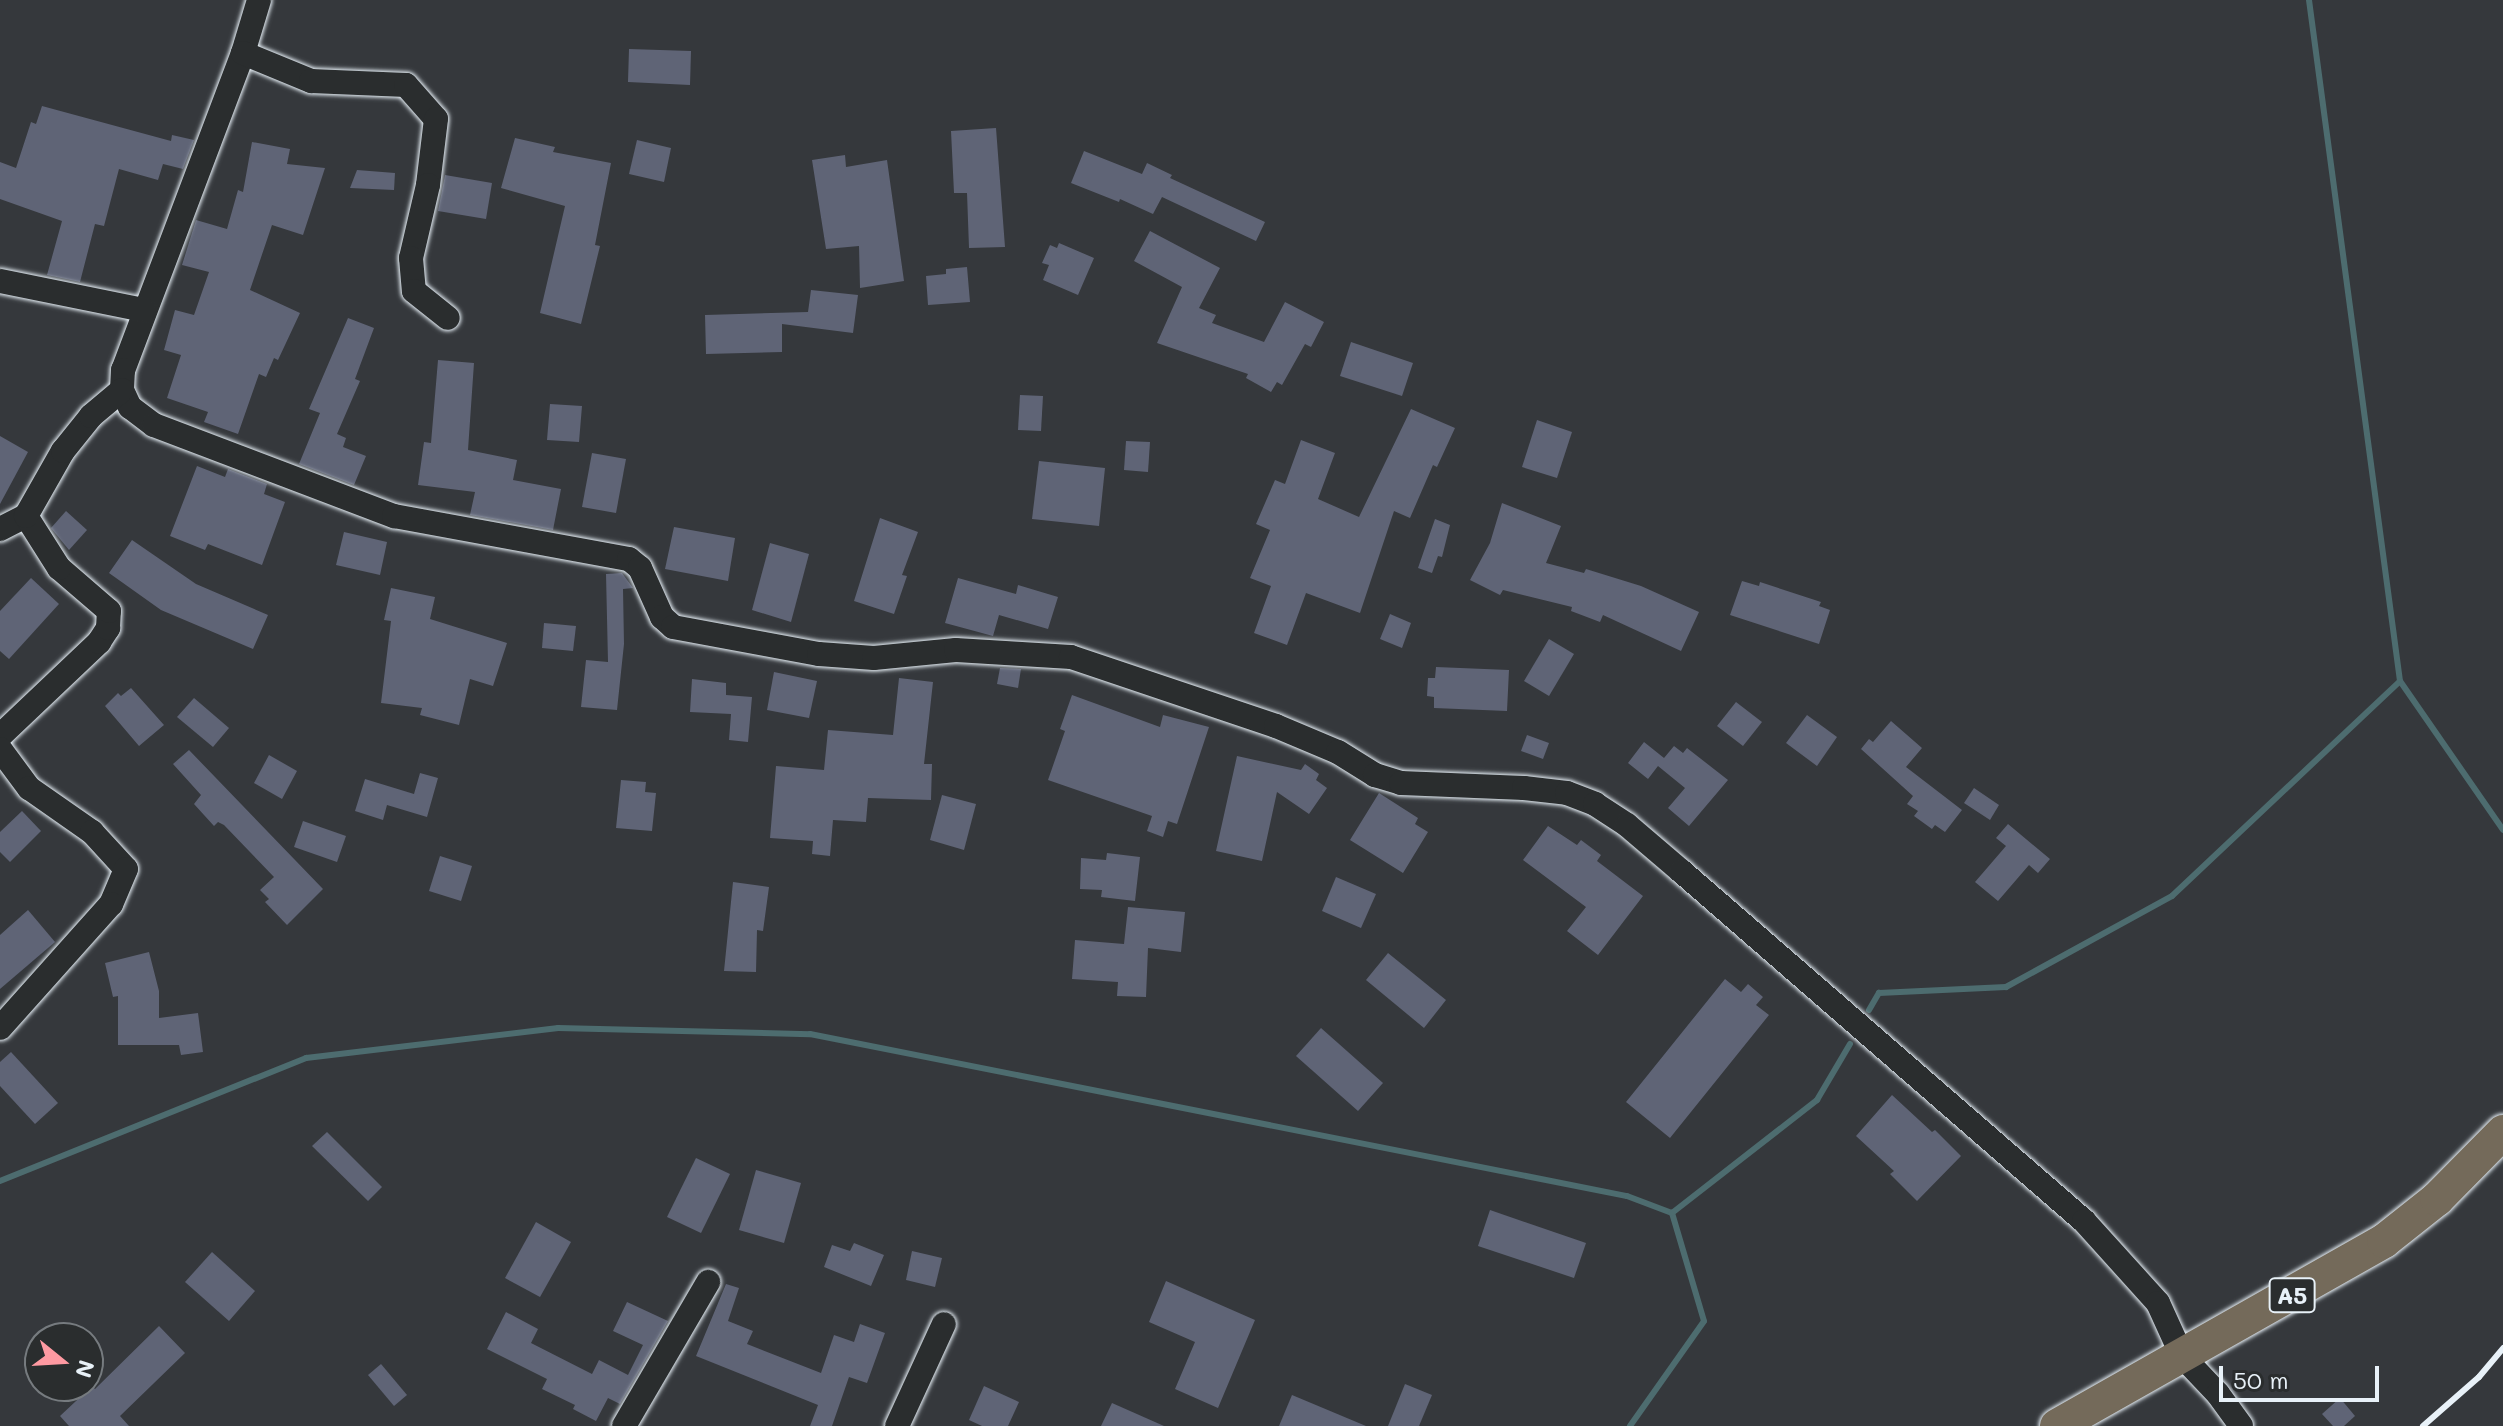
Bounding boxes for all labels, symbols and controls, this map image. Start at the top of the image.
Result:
road number: A5 [2268,1275,2316,1315]
north arrow [24,1322,104,1402]
scale bar [2223,1350,2383,1400]
text: N [69,1357,102,1381]
text: 50 m [2233,1364,2289,1395]

